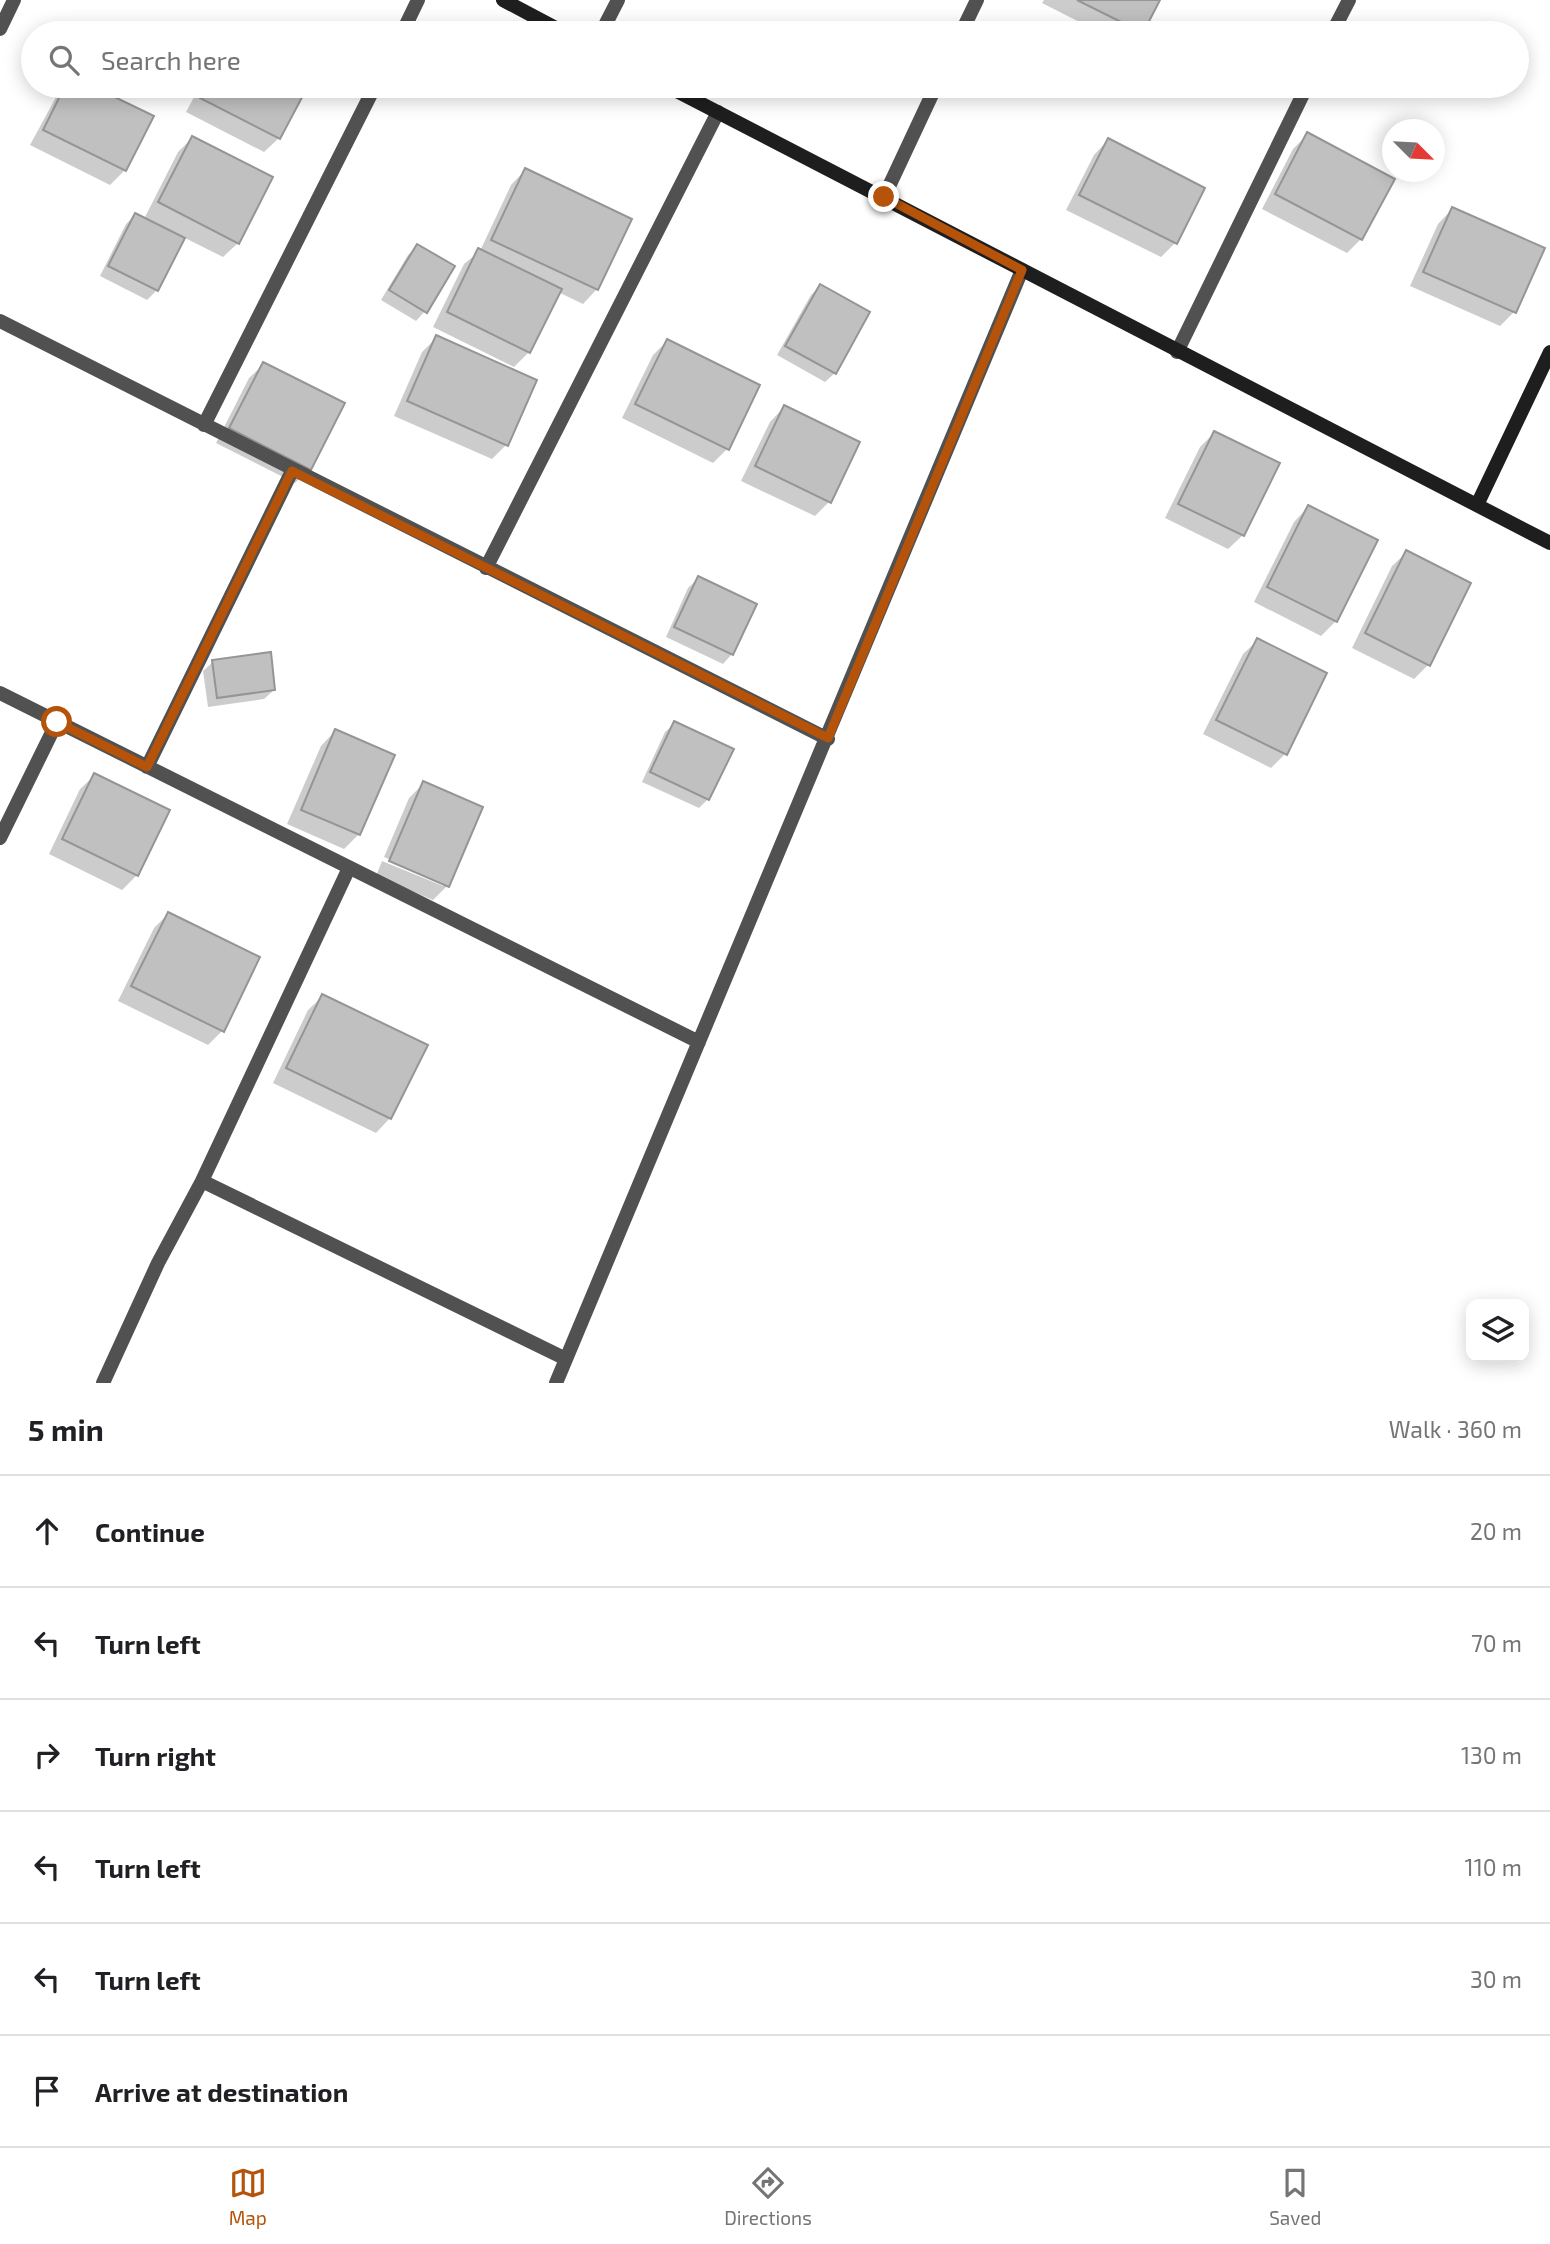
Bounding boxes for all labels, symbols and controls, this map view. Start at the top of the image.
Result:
search box [21,21,1529,98]
icon: search [45,41,83,79]
text: Search here [101,44,241,75]
north arrow [1382,119,1445,182]
route end [868,181,899,212]
route start [41,706,72,737]
map controls [1466,1299,1529,1362]
button: layers [1466,1299,1529,1362]
text: 5 min [28,1411,104,1447]
text: Walk · 360 m [1389,1415,1522,1443]
icon: ahead [28,1512,66,1550]
text: Continue [95,1516,205,1547]
text: 20 m [1470,1517,1522,1545]
icon: left [28,1624,66,1662]
text: Turn left [95,1628,201,1659]
text: 70 m [1471,1629,1522,1657]
icon: right [28,1736,66,1774]
text: Turn right [95,1740,216,1771]
text: 130 m [1461,1741,1522,1769]
icon: left [28,1848,66,1886]
text: Turn left [95,1852,201,1883]
text: 110 m [1465,1853,1522,1881]
icon: left [28,1960,66,1998]
text: Turn left [95,1964,201,1995]
text: 30 m [1470,1965,1522,1993]
icon: arrive [28,2072,66,2110]
text: Arrive at destination [95,2076,348,2107]
tab: Map [229,2164,267,2229]
tab: Directions [724,2164,812,2229]
tab: Saved [1269,2164,1321,2229]

